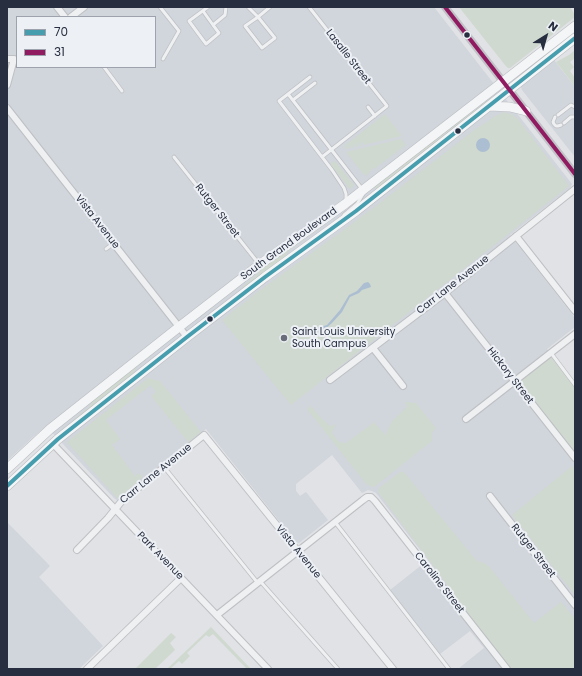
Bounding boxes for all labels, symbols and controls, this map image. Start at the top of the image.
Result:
legend [16,16,156,68]
north arrow [526,16,566,56]
text: N [545,18,561,35]
text: 70 [54,23,68,40]
street label: Lasalle Street [323,27,373,87]
unlabelled marker [462,30,472,40]
text: 31 [54,43,65,60]
unlabelled marker [453,126,463,136]
street label: Rutger Street [192,182,242,240]
street label: Vista Avenue [72,193,122,251]
street label: South Grand Boulevard [239,205,339,283]
street label: Carr Lane Avenue [414,253,492,317]
unlabelled marker [205,314,215,324]
place label: Saint Louis University South Campus [292,326,395,350]
marker: Saint Louis University South Campus [279,333,289,343]
street label: Hickory Street [484,345,536,407]
street label: Carr Lane Avenue [118,441,194,507]
street label: Rutger Street [508,522,558,580]
street label: Vista Avenue [273,523,323,581]
street label: Park Avenue [134,530,186,582]
street label: Caroline Street [411,550,467,616]

